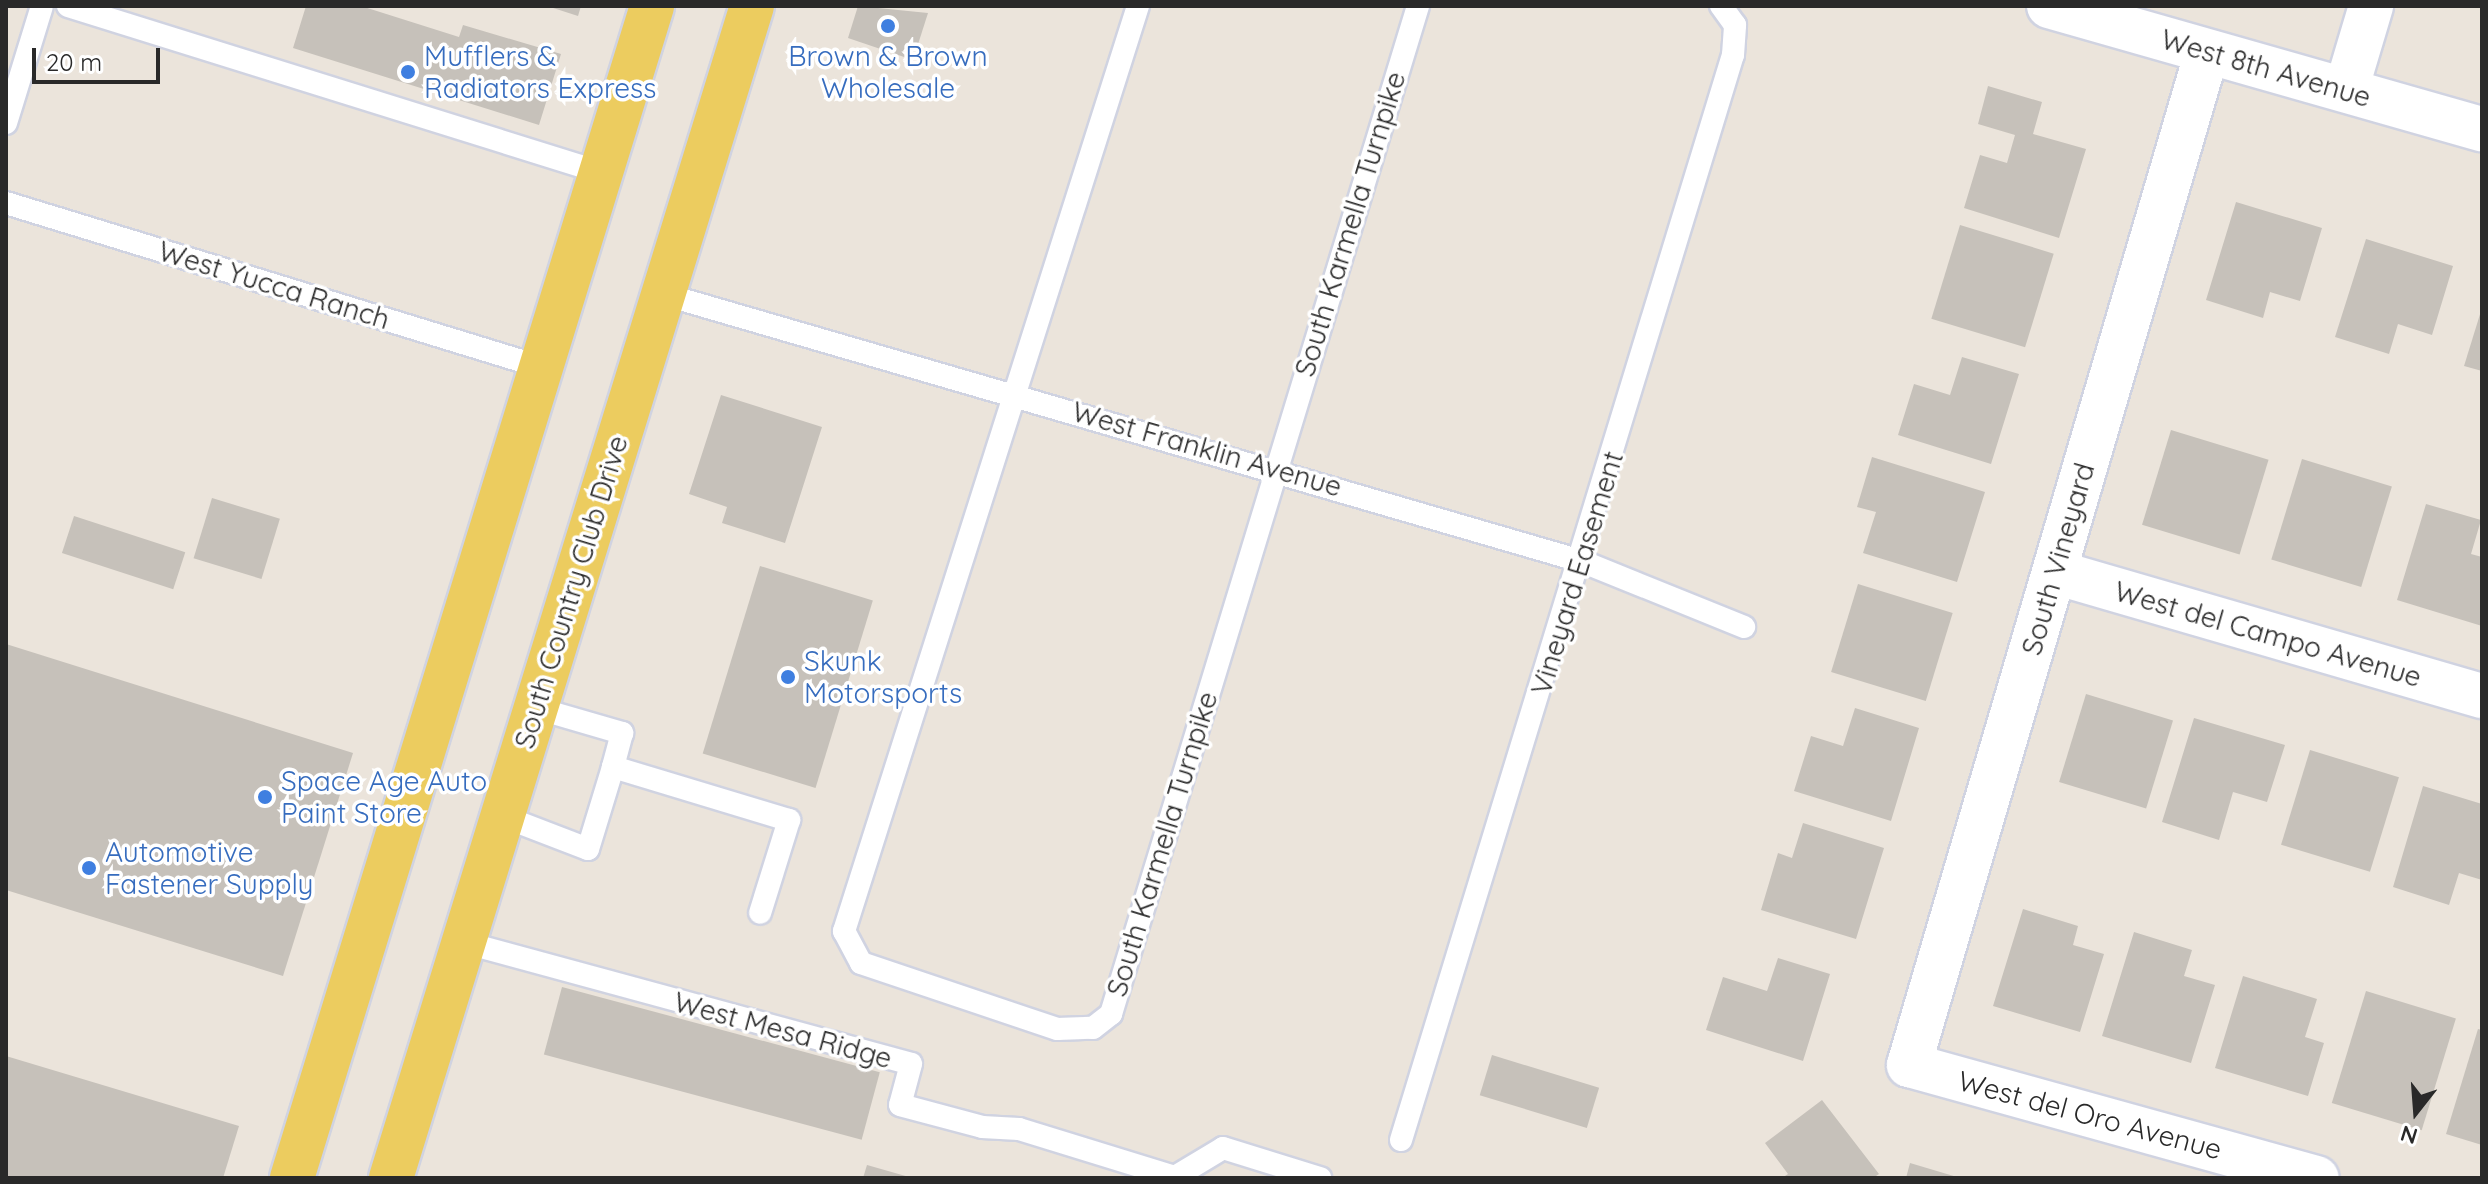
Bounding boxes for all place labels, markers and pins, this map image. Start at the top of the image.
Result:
marker: Brown & Brown Wholesale [879,17,897,35]
place label: Mufflers & Radiators Express [424,39,656,105]
place label: Brown & Brown Wholesale [788,39,988,105]
marker: Mufflers & Radiators Express [399,63,417,81]
place label: Skunk Motorsports [804,644,962,710]
marker: Skunk Motorsports [779,668,797,686]
place label: Space Age Auto Paint Store [281,764,487,830]
marker: Space Age Auto Paint Store [256,788,274,806]
place label: Automotive Fastener Supply [105,835,314,901]
marker: Automotive Fastener Supply [80,859,98,877]

